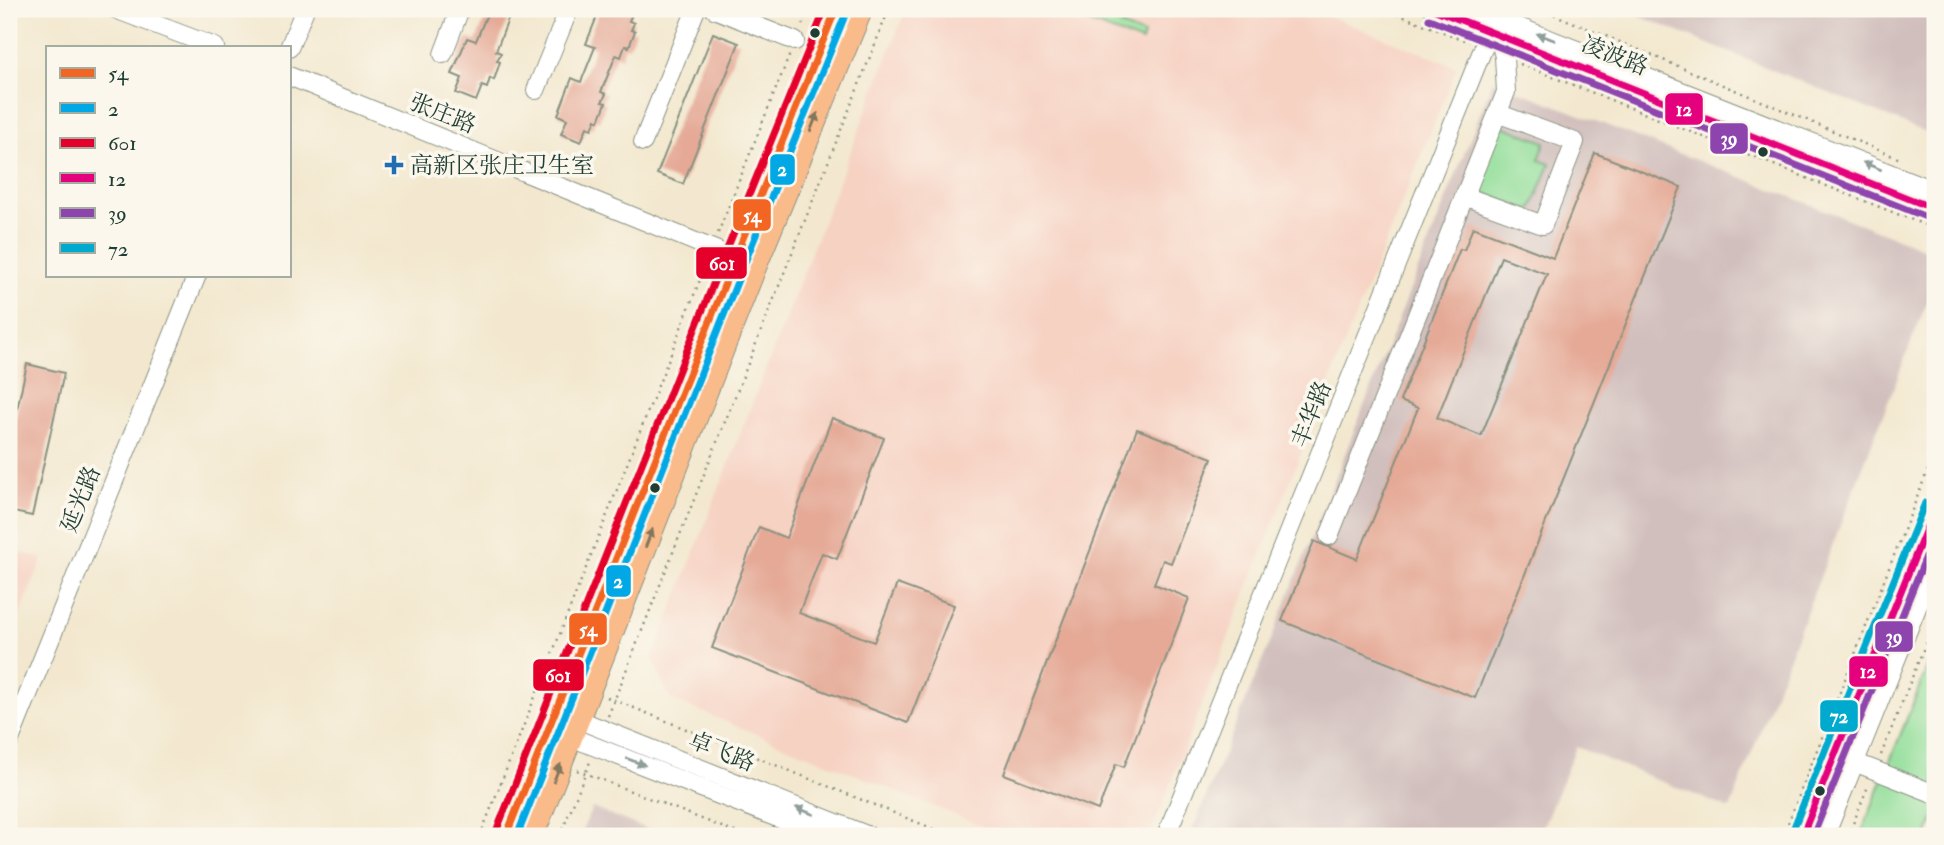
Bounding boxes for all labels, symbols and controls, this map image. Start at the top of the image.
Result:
unlabelled marker [808,26,822,40]
street label: 凌波路 [1577,29,1652,82]
one-way arrow [1536,32,1557,43]
legend [46,46,290,276]
text: 54 [108,60,130,87]
street label: 张庄路 [405,87,480,140]
line badge: 12 [1664,92,1704,126]
text: 2 [108,96,119,123]
text: 12 [1676,98,1693,122]
one-way arrow [809,111,820,132]
line badge: 39 [1709,122,1749,155]
text: 39 [1720,127,1738,151]
text: 601 [108,130,137,157]
unlabelled marker [1756,145,1770,159]
place label: 高新区张庄卫生室 [410,151,594,180]
line badge: 2 [769,153,796,186]
marker: 高新区张庄卫生室 [384,155,404,175]
text: 2 [777,158,787,182]
one-way arrow [1861,160,1882,171]
text: 12 [108,166,126,193]
line badge: 54 [732,198,772,232]
text: 39 [108,200,127,227]
text: 54 [743,204,763,228]
text: 72 [108,236,128,263]
line badge: 601 [695,246,748,280]
text: 601 [709,252,735,276]
street label: 丰华路 [1285,377,1338,452]
street label: 延光路 [54,462,107,537]
unlabelled marker [648,481,662,495]
one-way arrow [644,528,655,549]
line badge: 2 [605,564,632,598]
text: 2 [613,570,623,594]
line badge: 54 [568,612,608,646]
text: 54 [579,618,599,642]
line badge: 39 [1874,620,1914,653]
text: 39 [1885,625,1903,649]
line badge: 12 [1848,655,1889,688]
line badge: 601 [532,658,585,692]
text: 12 [1860,660,1877,684]
text: 601 [545,664,571,688]
line badge: 72 [1819,699,1859,733]
text: 72 [1830,705,1849,729]
street label: 卓飞路 [684,725,759,778]
one-way arrow [626,757,647,768]
one-way arrow [552,762,563,783]
unlabelled marker [1813,784,1827,798]
one-way arrow [795,805,816,816]

